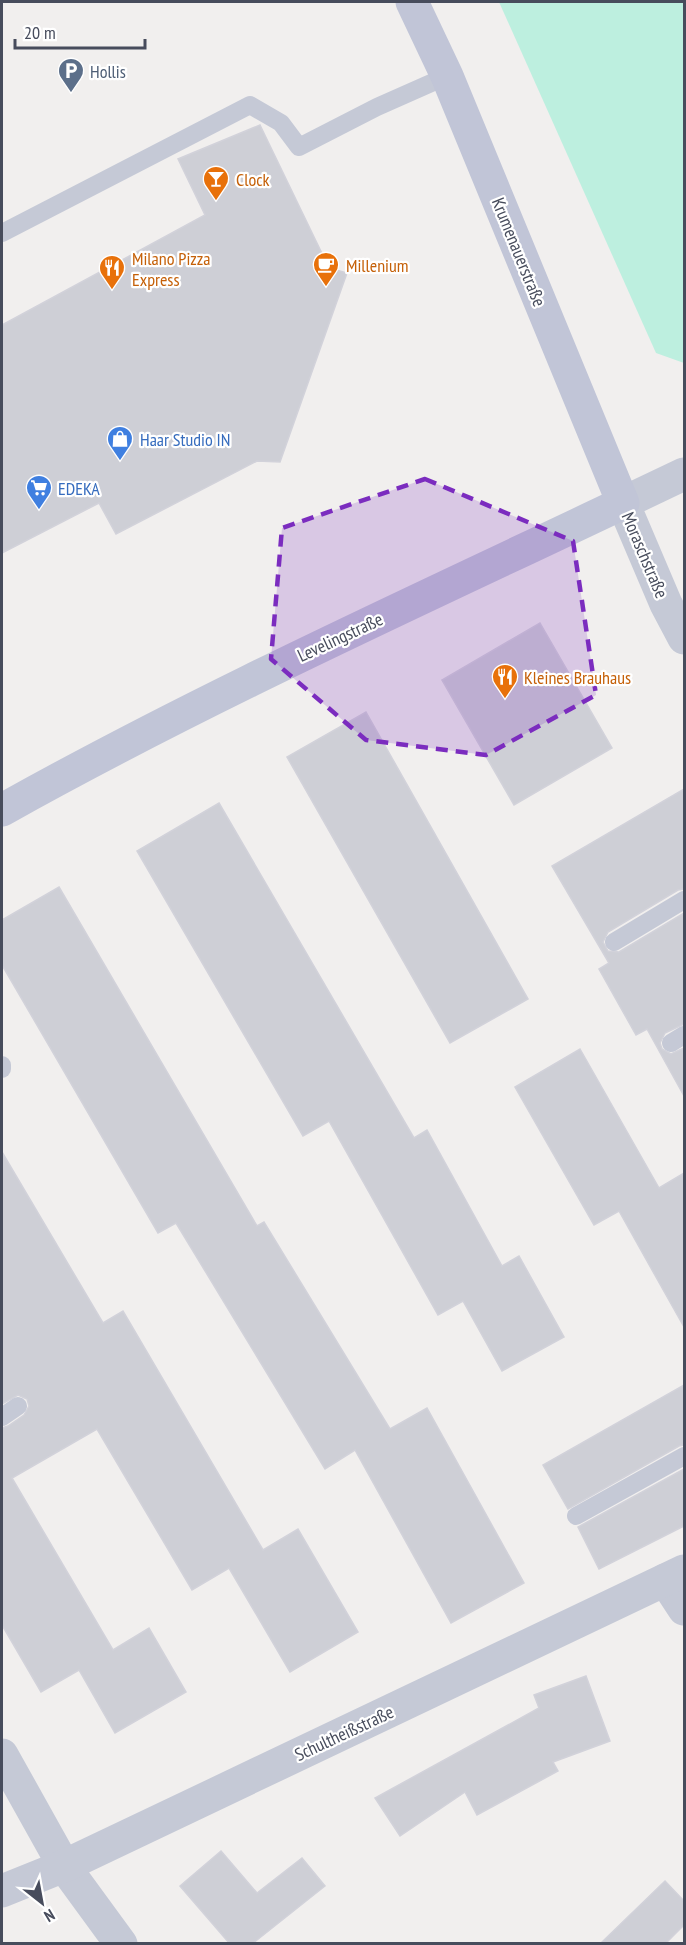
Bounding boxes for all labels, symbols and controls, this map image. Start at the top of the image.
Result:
scale bar [15,12,146,50]
text: 20 m [24,21,56,44]
parking icon: Hollis [56,56,86,94]
place label: Hollis [90,60,126,83]
bar icon: Clock [201,164,231,202]
place label: Clock [236,168,270,191]
street label: Krumenauerstraße [487,194,551,310]
place label: Milano Pizza Express [132,247,210,291]
cafe icon: Millenium [311,250,341,288]
restaurant icon: Milano Pizza Express [97,253,127,291]
place label: Millenium [346,254,409,277]
shop icon: Haar Studio IN [105,424,135,462]
place label: Haar Studio IN [140,428,230,451]
supermarket icon: EDEKA [24,473,54,511]
place label: EDEKA [58,477,100,500]
street label: Moraschstraße [617,509,673,601]
street label: Levelingstraße [294,607,386,667]
restaurant icon: Kleines Brauhaus [490,662,520,700]
place label: Kleines Brauhaus [524,666,631,689]
street label: Schultheißstraße [291,1700,397,1766]
north arrow [12,1873,72,1933]
text: N [41,1905,59,1927]

